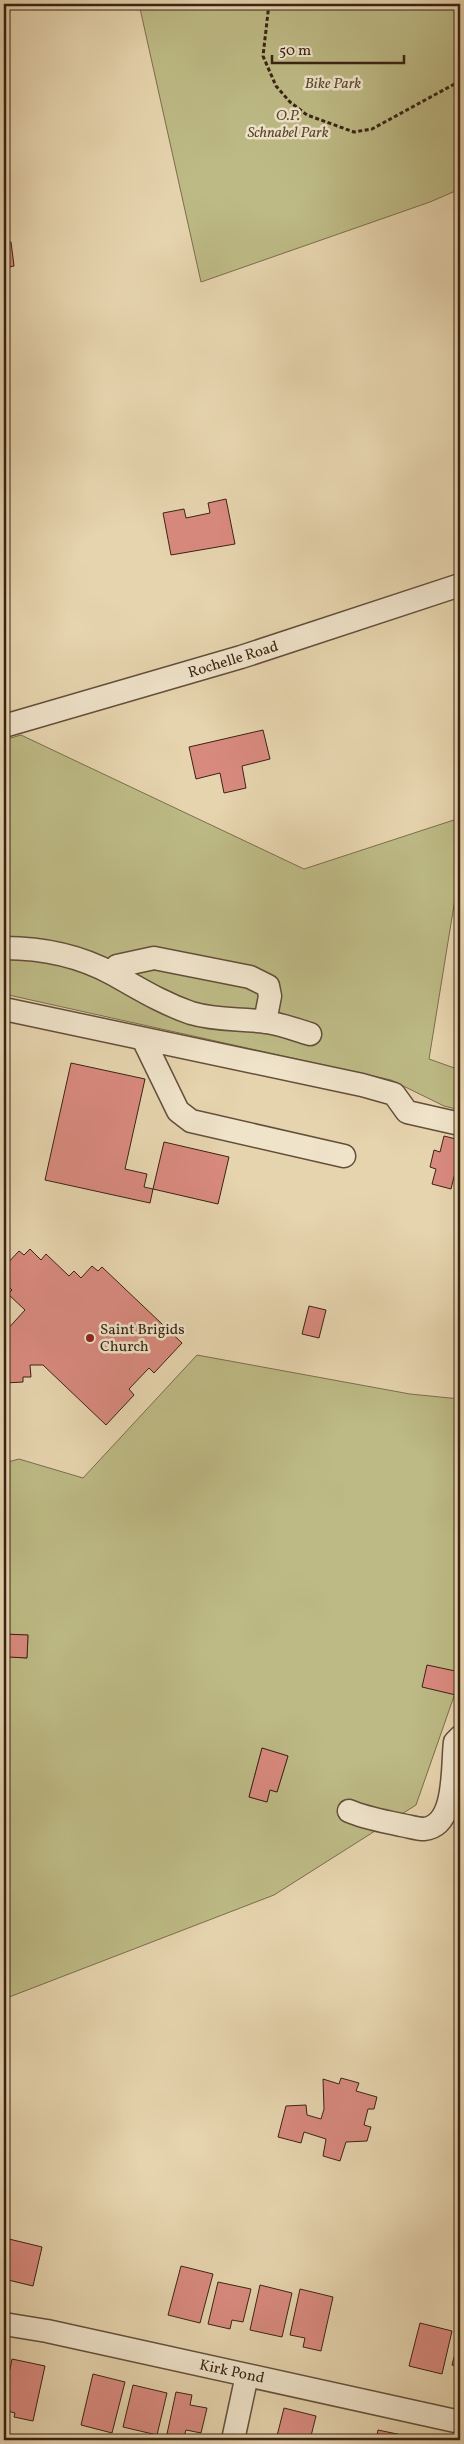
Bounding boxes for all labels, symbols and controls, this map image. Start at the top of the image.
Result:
scale bar [272,32,404,64]
text: 50 m [279,41,311,62]
park label: Bike Park [305,74,361,95]
park label: O.P. Schnabel Park [247,106,329,144]
street label: Rochelle Road [186,637,281,684]
place label: Saint Brigids Church [100,1320,185,1358]
marker: Saint Brigids Church [84,1332,96,1344]
street label: Kirk Pond [197,2355,266,2390]

